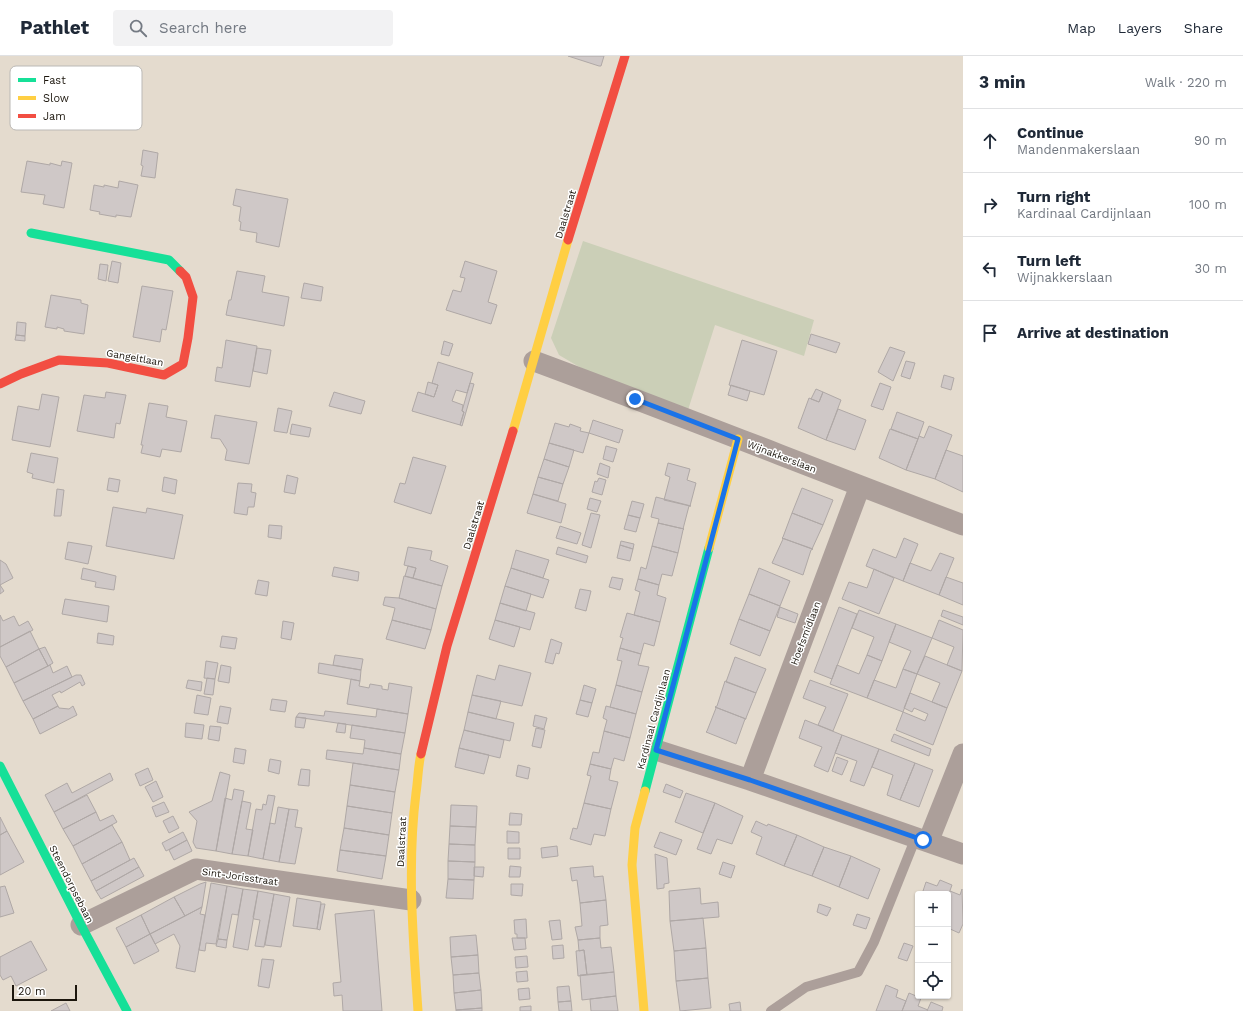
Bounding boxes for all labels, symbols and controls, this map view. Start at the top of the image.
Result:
search box [113,10,393,46]
text: Pathlet [20,16,89,39]
icon: search [127,17,149,39]
text: Search here [159,19,247,37]
text: Map [1067,20,1096,36]
text: Layers [1118,20,1162,36]
text: Share [1184,20,1223,36]
legend [10,66,142,130]
text: 3 min [979,72,1025,92]
text: Fast [43,74,66,87]
text: Walk · 220 m [1145,75,1227,90]
text: Slow [43,92,69,105]
text: Jam [43,110,66,123]
text: Continue [1017,124,1084,142]
icon: ahead [979,130,1001,152]
text: 90 m [1194,133,1227,148]
text: Mandenmakerslaan [1017,142,1140,157]
street label: Daalstraat [553,188,578,240]
text: Turn right [1017,188,1090,206]
icon: right [979,194,1001,216]
text: 100 m [1189,197,1227,212]
text: Kardinaal Cardijnlaan [1017,206,1151,221]
text: Turn left [1017,252,1081,270]
icon: left [979,258,1001,280]
text: 30 m [1195,261,1227,276]
text: Wijnakkerslaan [1017,270,1112,285]
icon: arrive [979,322,1001,344]
text: Arrive at destination [1017,324,1169,342]
street label: Gangeltlaan [105,347,164,368]
route end [626,390,644,408]
street label: Wijnakkerslaan [746,438,818,475]
street label: Daalstraat [461,499,486,551]
street label: Hoefsmidlaan [788,600,823,667]
street label: Kardinaal Cardijnlaan [635,668,672,770]
street label: Daalstraat [395,816,408,867]
route start [914,831,932,849]
street label: Steendorpsebaan [47,844,96,925]
street label: Sint-Jorisstraat [201,866,279,887]
map controls [915,891,951,999]
button: + [915,891,951,927]
button: − [915,927,951,963]
button: locate [915,963,951,999]
scale bar [12,983,77,1002]
text: 20 m [18,985,46,998]

